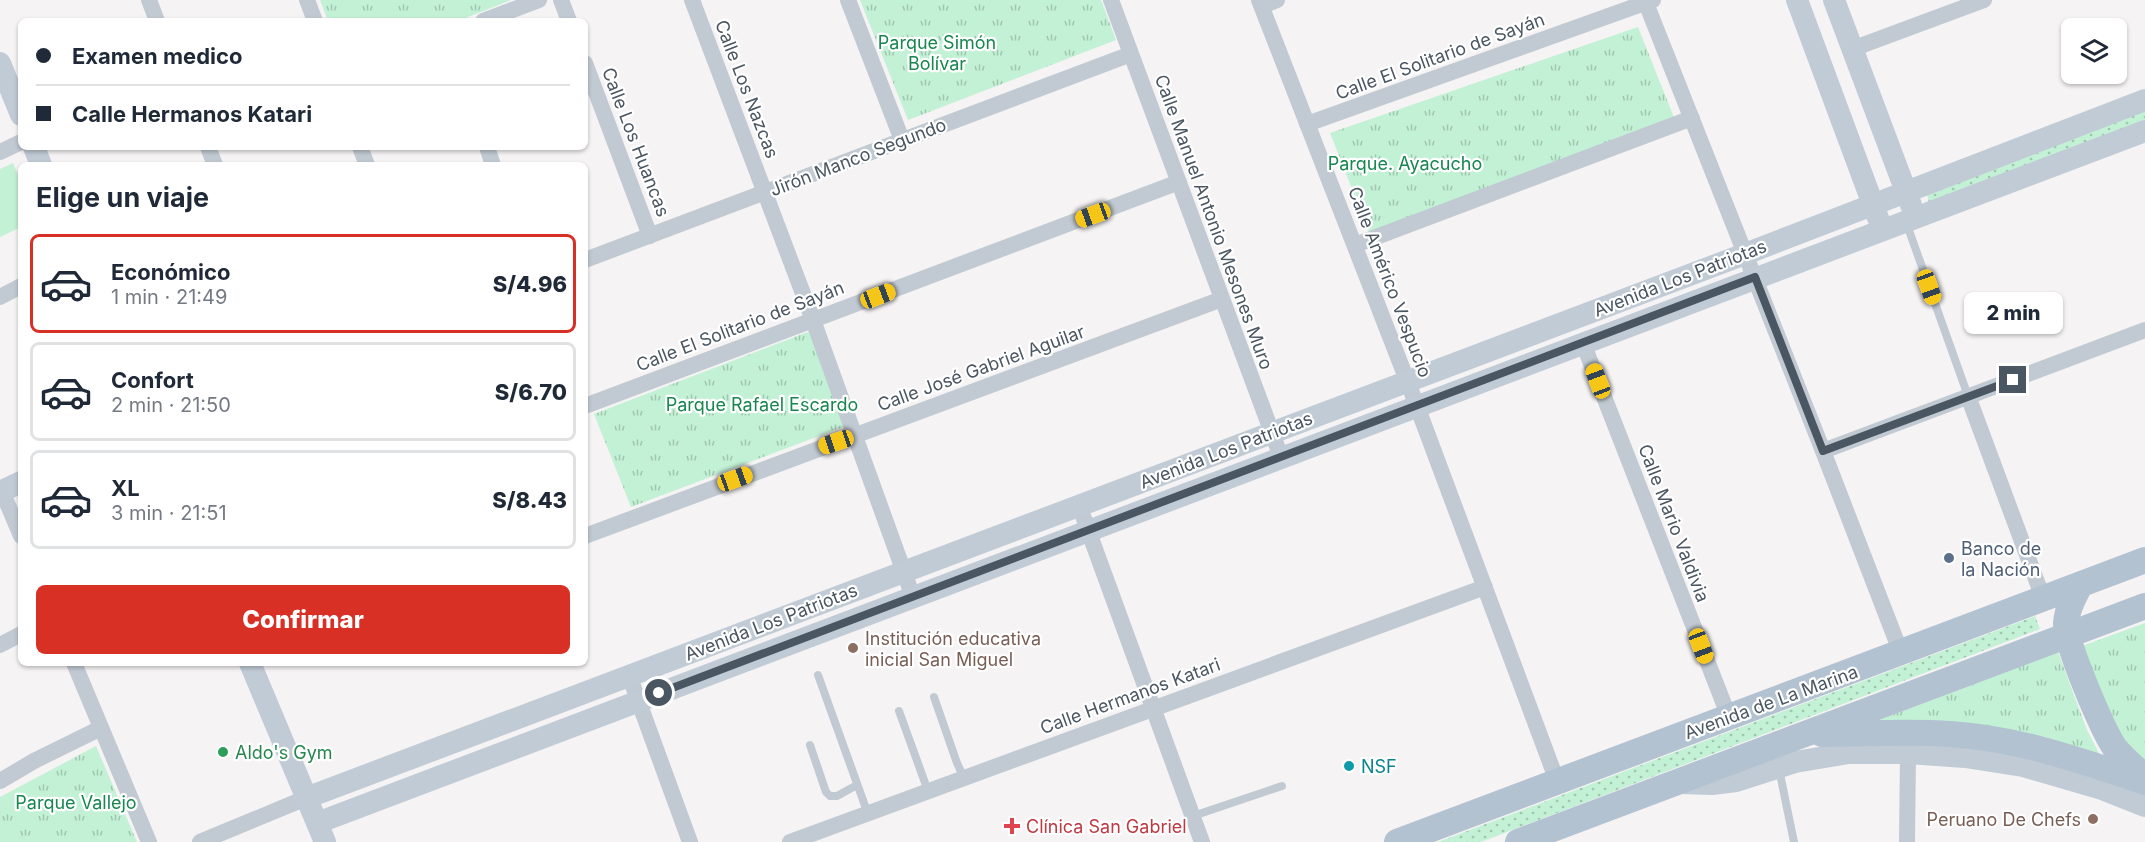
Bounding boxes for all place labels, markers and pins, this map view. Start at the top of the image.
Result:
place label: Banco de la Nación [1961,538,2041,580]
marker: Banco de la Nación [1942,551,1956,565]
place label: Institución educativa inicial San Miguel [865,628,1041,670]
marker: Institución educativa inicial San Miguel [846,641,860,655]
place label: Aldo's Gym [235,742,333,763]
marker: Aldo's Gym [216,745,230,759]
place label: NSF [1361,756,1397,777]
marker: NSF [1342,759,1356,773]
place label: Peruano De Chefs [1926,809,2081,830]
marker: Peruano De Chefs [2086,812,2100,826]
place label: Clínica San Gabriel [1026,816,1187,837]
marker: Clínica San Gabriel [1003,817,1021,835]

